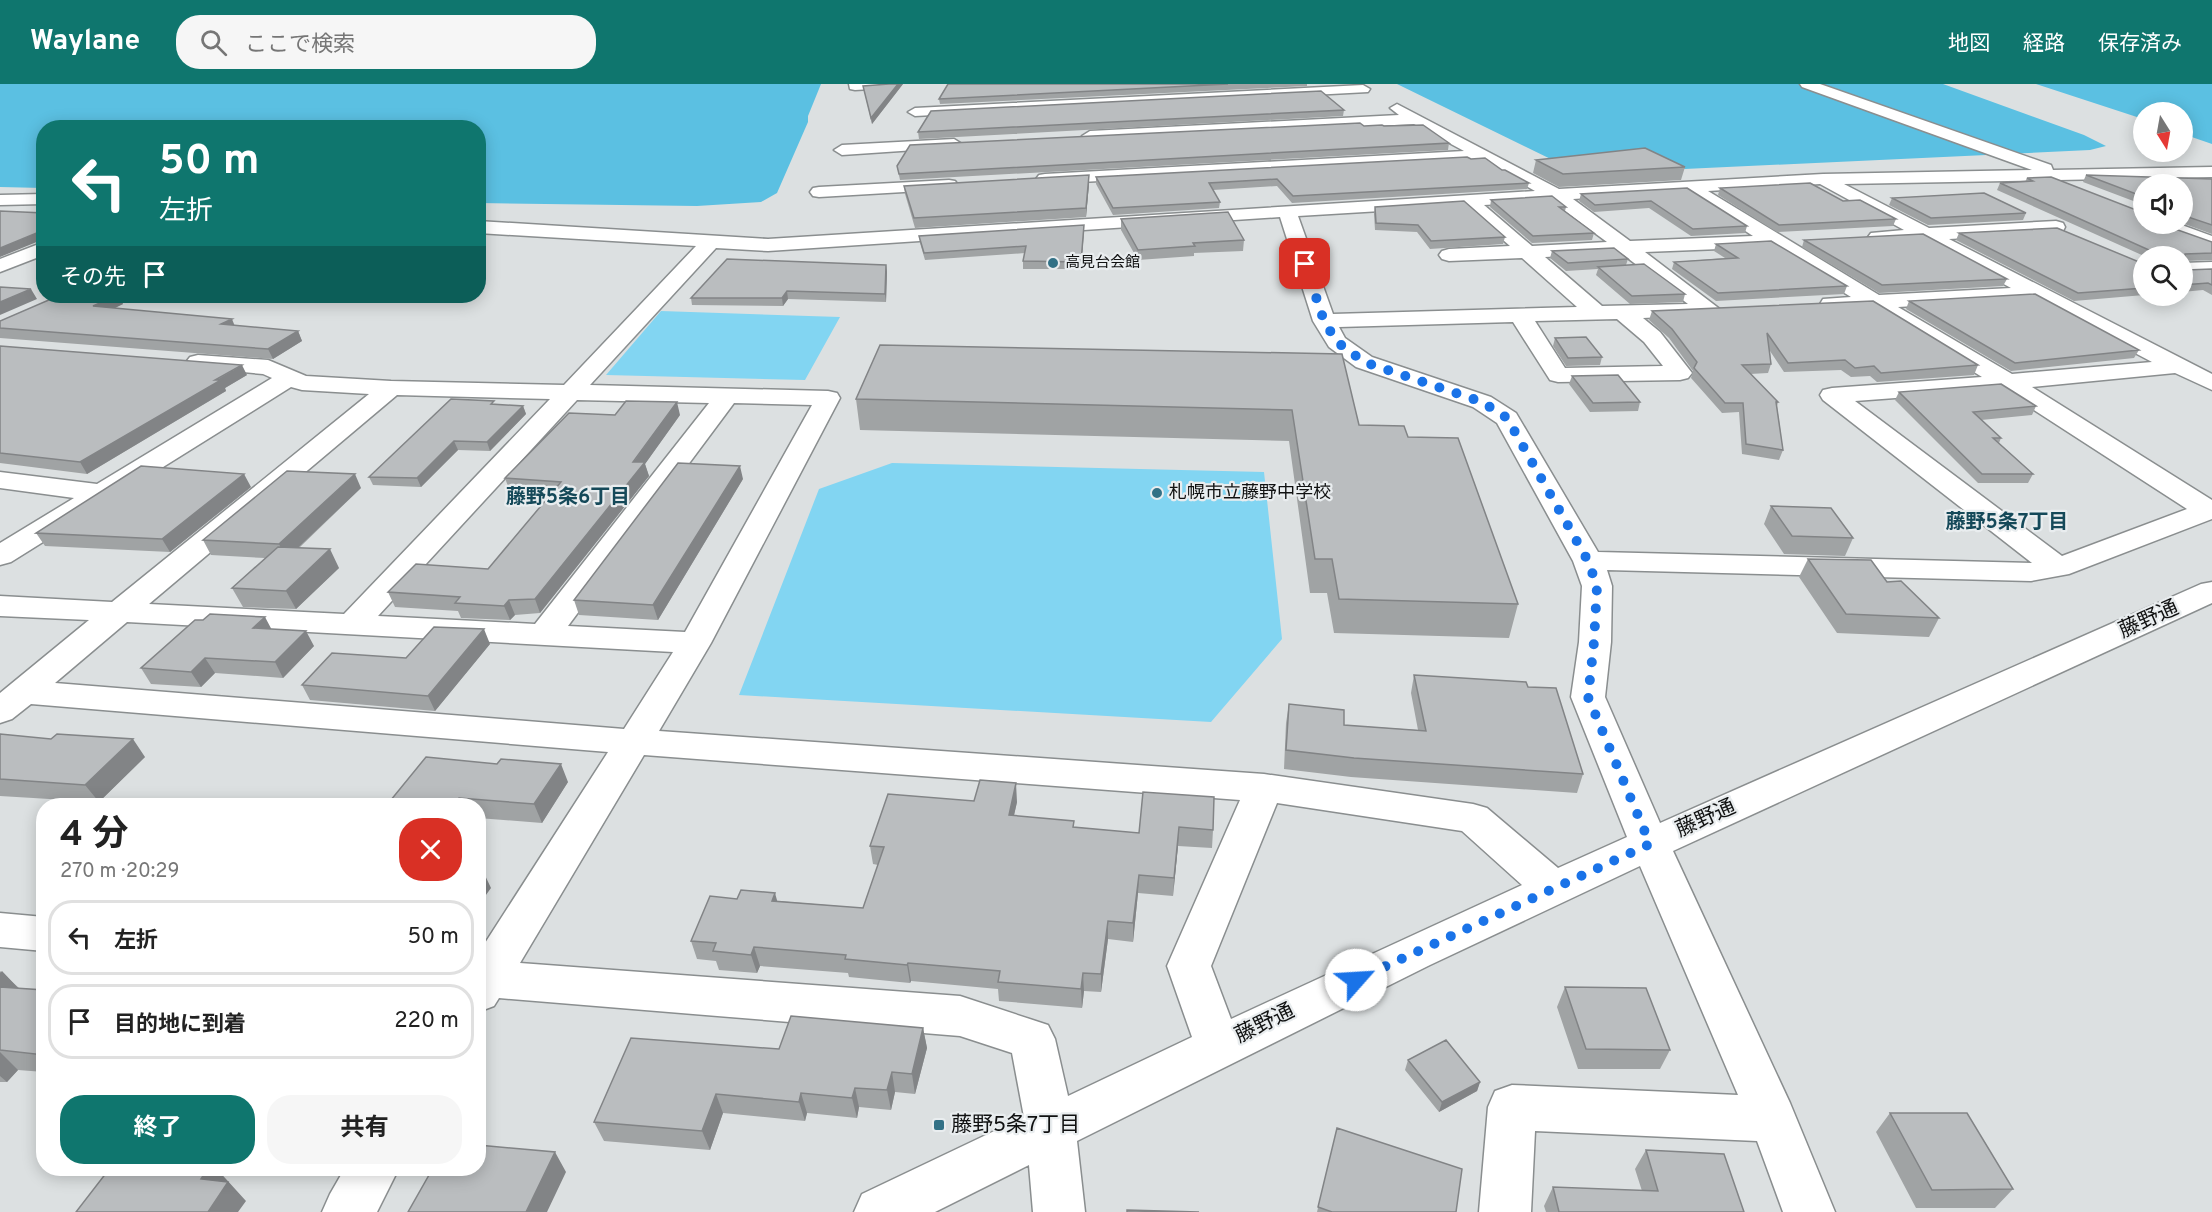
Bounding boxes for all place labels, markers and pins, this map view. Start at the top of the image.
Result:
pin [1279,238,1330,289]
place label: 高見台会館 [1065,254,1140,273]
marker: 高見台会館 [1046,256,1060,270]
place label: 札幌市立藤野中学校 [1169,482,1331,505]
marker: 札幌市立藤野中学校 [1150,486,1164,500]
place label: 藤野5条7丁目 [951,1112,1080,1139]
marker: 藤野5条7丁目 [932,1118,946,1132]

